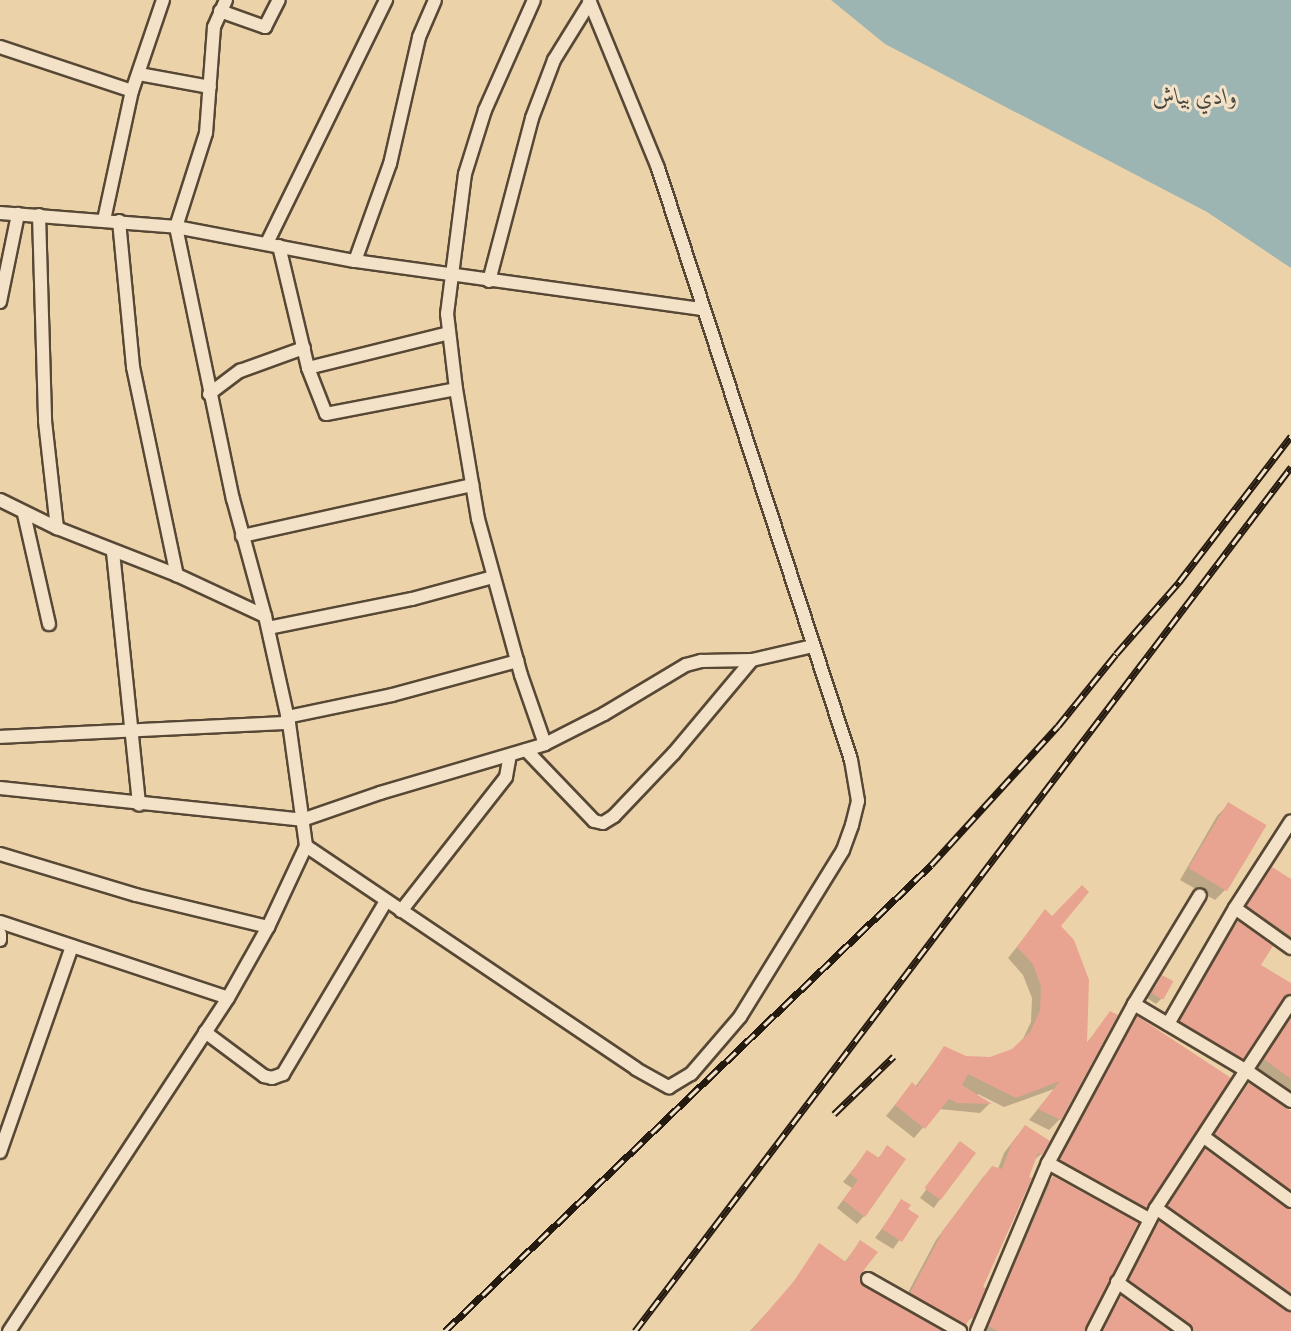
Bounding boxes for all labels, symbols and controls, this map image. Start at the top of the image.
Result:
water label: وادي بياش [1153,83,1237,111]

